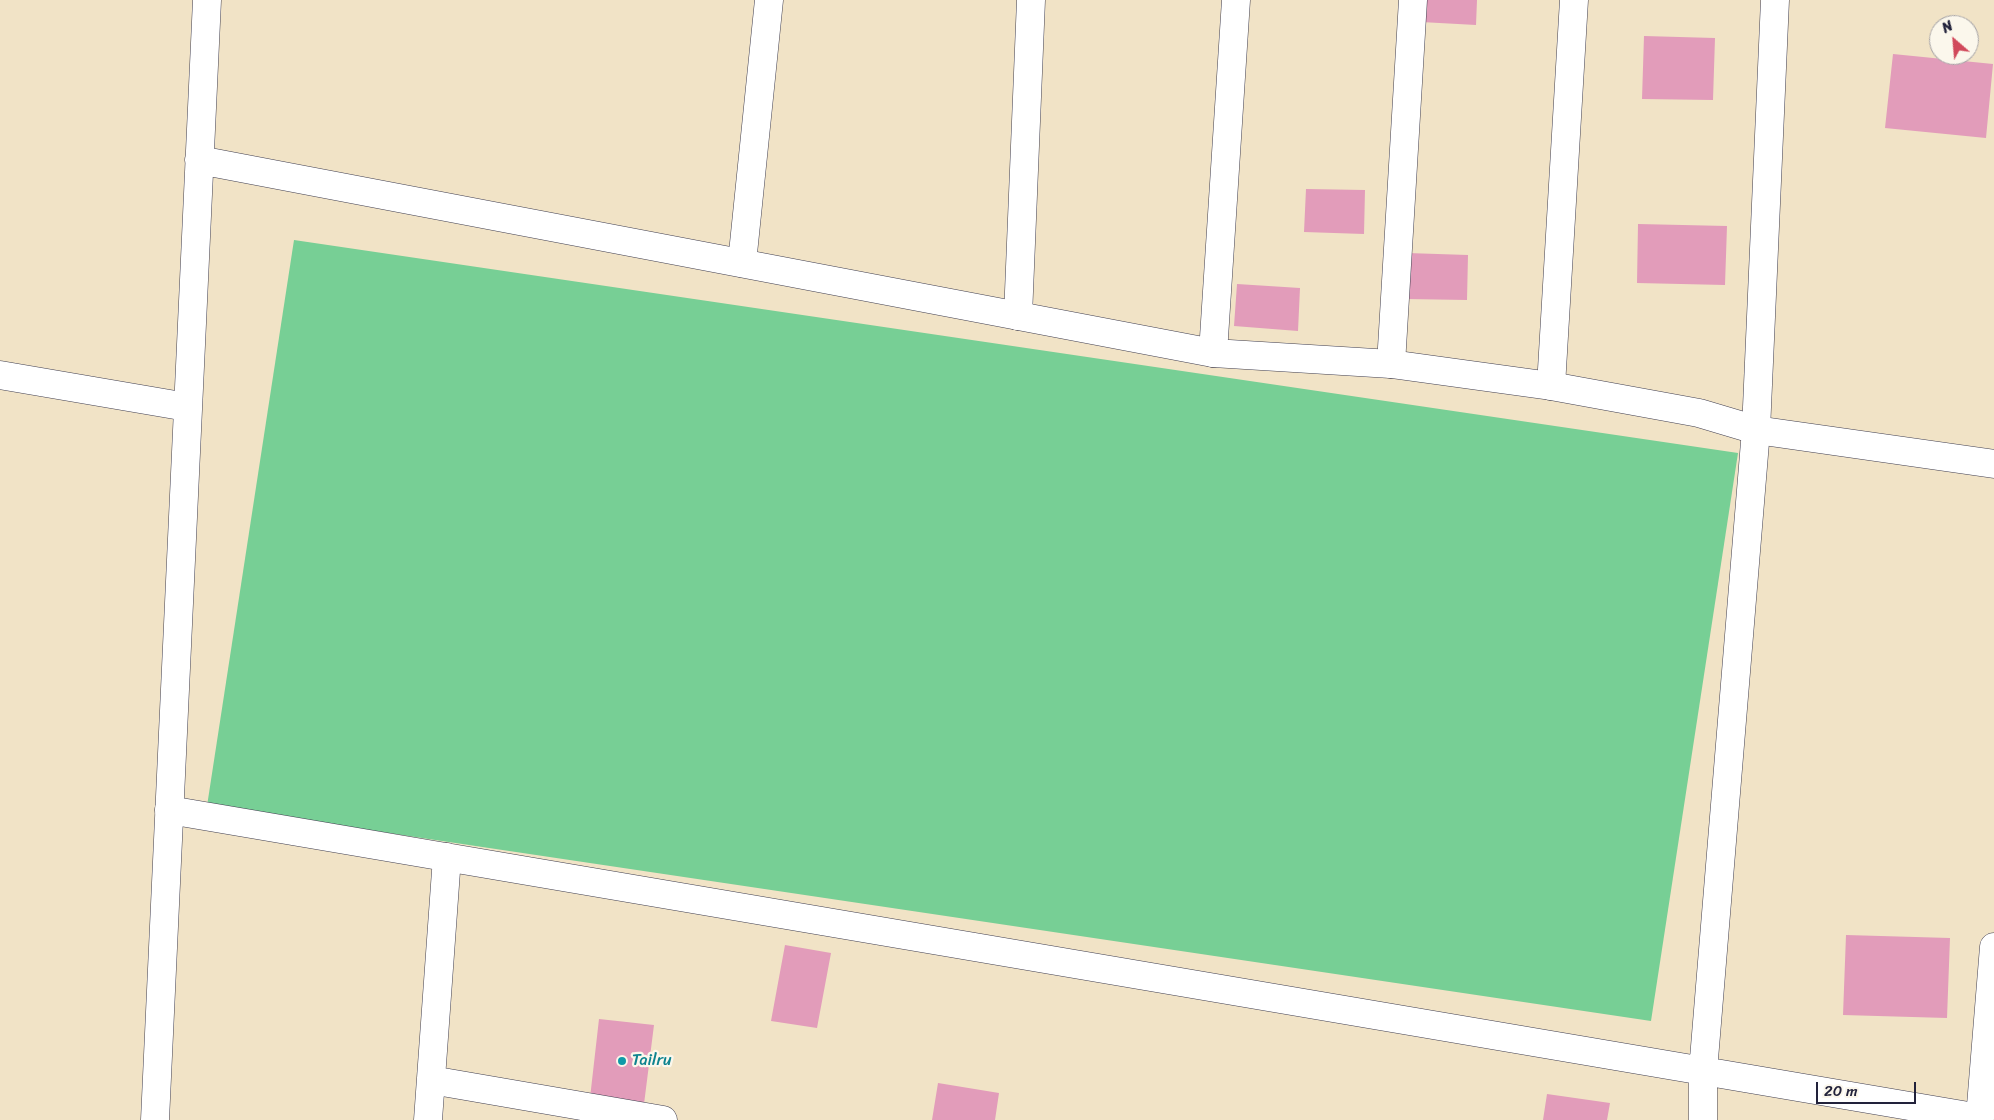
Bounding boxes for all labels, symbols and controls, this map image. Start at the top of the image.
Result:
text: N [1937,14,1957,40]
north arrow [1929,15,1979,65]
place label: Tailru [632,1051,672,1071]
marker: Tailru [616,1055,628,1067]
scale bar [1819,1072,1919,1104]
text: 20 m [1824,1078,1858,1104]

